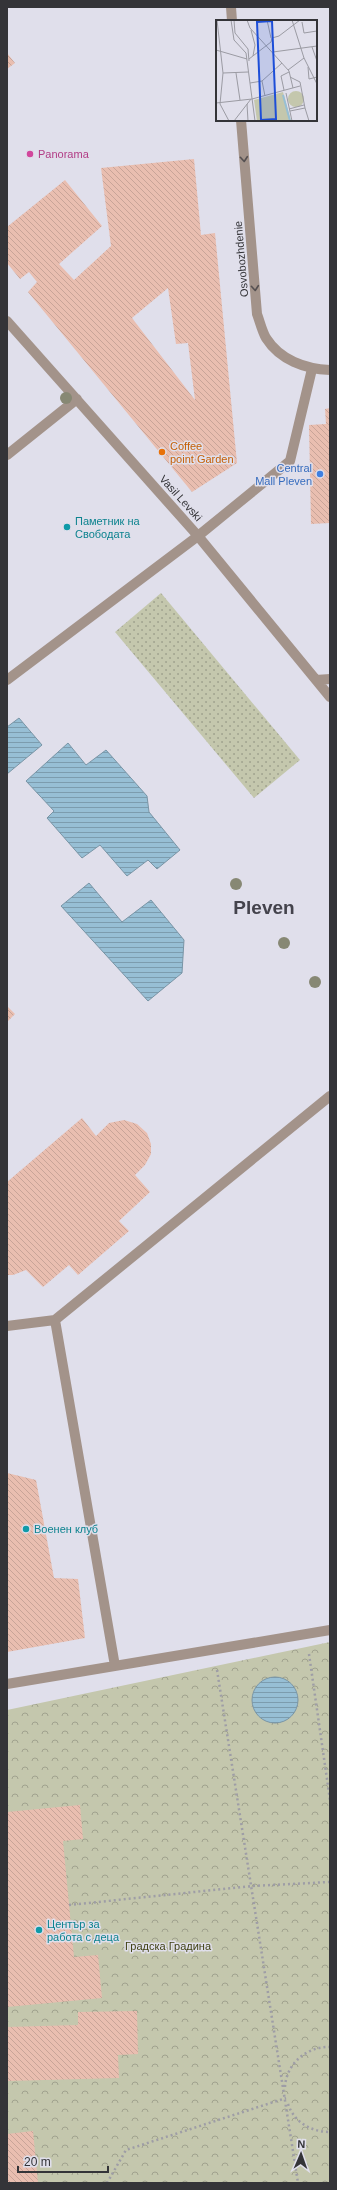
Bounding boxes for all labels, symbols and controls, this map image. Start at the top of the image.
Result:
inset map [216,20,317,121]
place label: Panorama [38,148,90,160]
marker: Panorama [25,149,35,159]
one-way arrow [239,156,248,162]
street label: Osvobozhdenie [232,220,250,298]
one-way arrow [250,285,259,291]
place label: Coffee point Garden [170,440,234,465]
marker: Coffee point Garden [157,447,167,457]
place label: Central Mall Pleven [255,462,312,487]
marker: Central Mall Pleven [315,469,325,479]
street label: Vasil Levski [157,473,205,523]
place label: Паметник на Свободата [75,515,141,540]
marker: Паметник на Свободата [62,522,72,532]
district label: Pleven [233,897,295,918]
place label: Военен клуб [34,1523,98,1535]
marker: Военен клуб [21,1524,31,1534]
place label: Център за работа с деца [47,1918,120,1943]
marker: Център за работа с деца [34,1925,44,1935]
park label: Градска Градина [125,1940,212,1952]
north arrow [281,2134,321,2174]
text: N [297,2138,306,2150]
scale bar [18,2148,108,2174]
text: 20 m [24,2155,51,2169]

